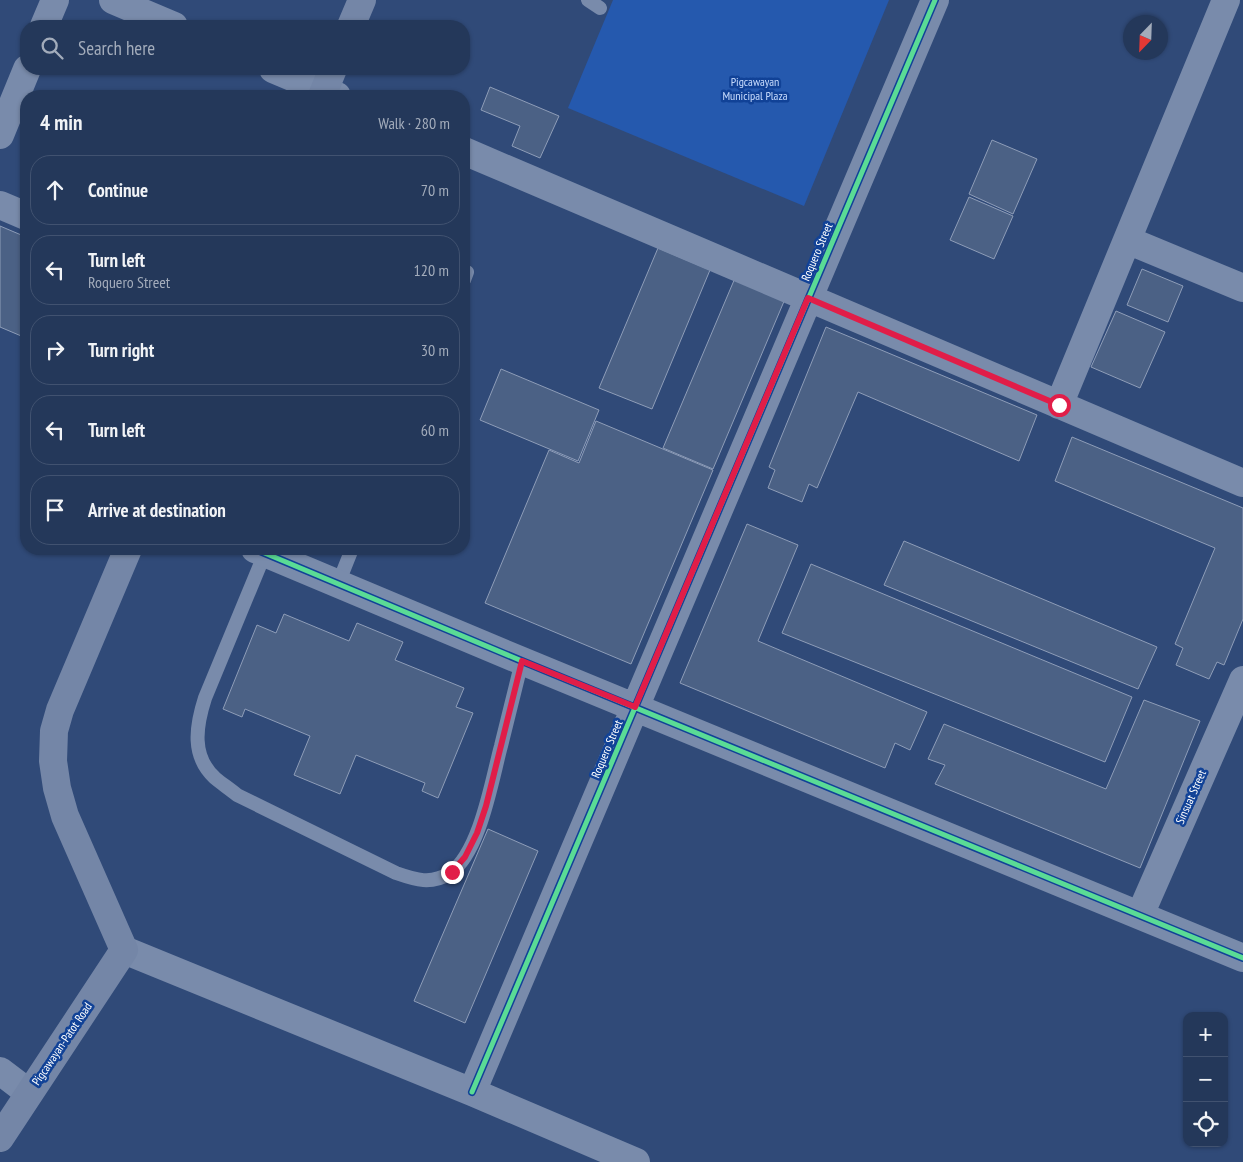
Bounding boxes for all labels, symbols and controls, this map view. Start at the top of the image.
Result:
north arrow [1123,15,1168,60]
search box [20,20,470,75]
icon: search [38,34,66,62]
text: Search here [78,36,155,60]
park label: Pigcawayan Municipal Plaza [722,74,788,103]
text: 4 min [40,109,82,136]
text: Walk · 280 m [378,113,450,133]
icon: ahead [41,176,69,204]
text: Continue [88,178,148,202]
text: 70 m [421,180,449,200]
street label: Roquero Street [798,220,836,283]
text: Turn left [88,248,145,272]
icon: left [41,256,69,284]
text: 120 m [414,260,449,280]
text: Roquero Street [88,272,170,292]
icon: right [41,336,69,364]
text: Turn right [88,338,154,362]
text: 30 m [421,340,449,360]
route start [1048,394,1071,417]
icon: left [41,416,69,444]
text: Turn left [88,418,145,442]
text: 60 m [421,420,449,440]
icon: arrive [41,496,69,524]
text: Arrive at destination [88,498,226,522]
street label: Roquero Street [588,717,626,780]
street label: Sinsuat Street [1172,767,1209,826]
route end [441,861,464,884]
street label: Pigcawayan-Patot Road [28,999,95,1088]
map controls [1183,1012,1228,1147]
button: + [1183,1012,1228,1057]
button: − [1183,1057,1228,1102]
button: locate [1183,1102,1228,1147]

